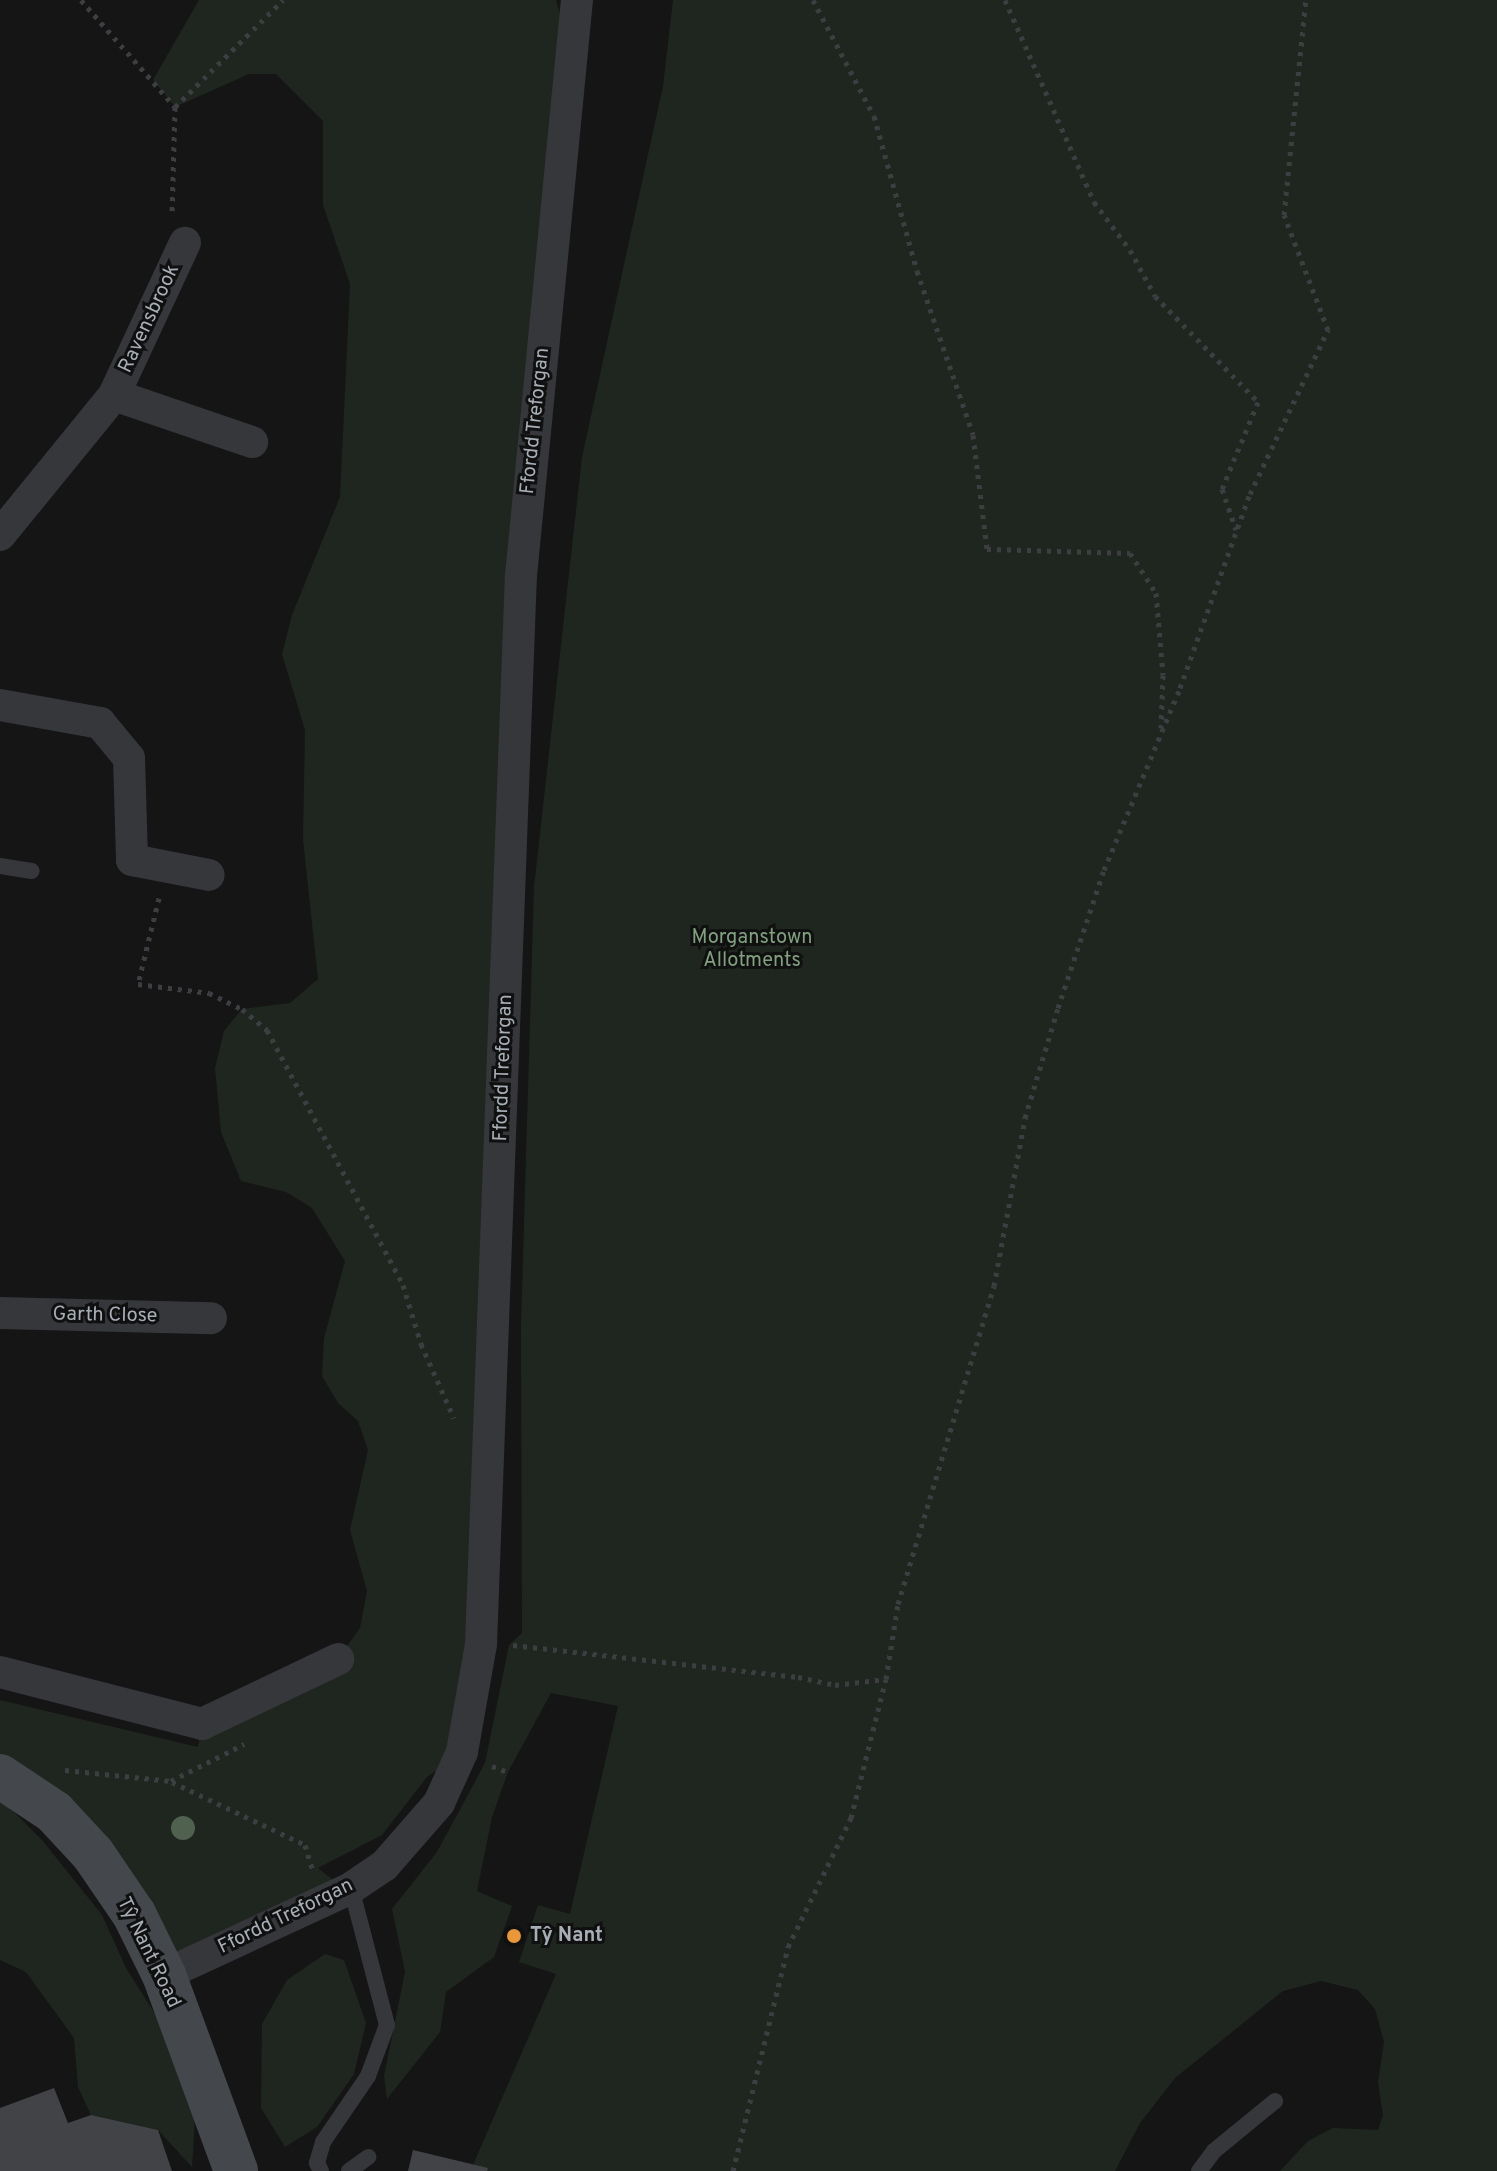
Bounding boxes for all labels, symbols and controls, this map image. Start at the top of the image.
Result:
street label: Ravensbrook [114,261,186,377]
street label: Ffordd Treforgan [516,346,556,496]
park label: Morganstown Allotments [692,926,812,973]
street label: Ffordd Treforgan [489,994,519,1142]
street label: Garth Close [52,1303,158,1329]
street label: Ffordd Treforgan [214,1874,358,1960]
street label: Tŷ Nant Road [111,1894,185,2012]
place label: Tŷ Nant [530,1924,603,1948]
marker: Tŷ Nant [505,1927,523,1945]

